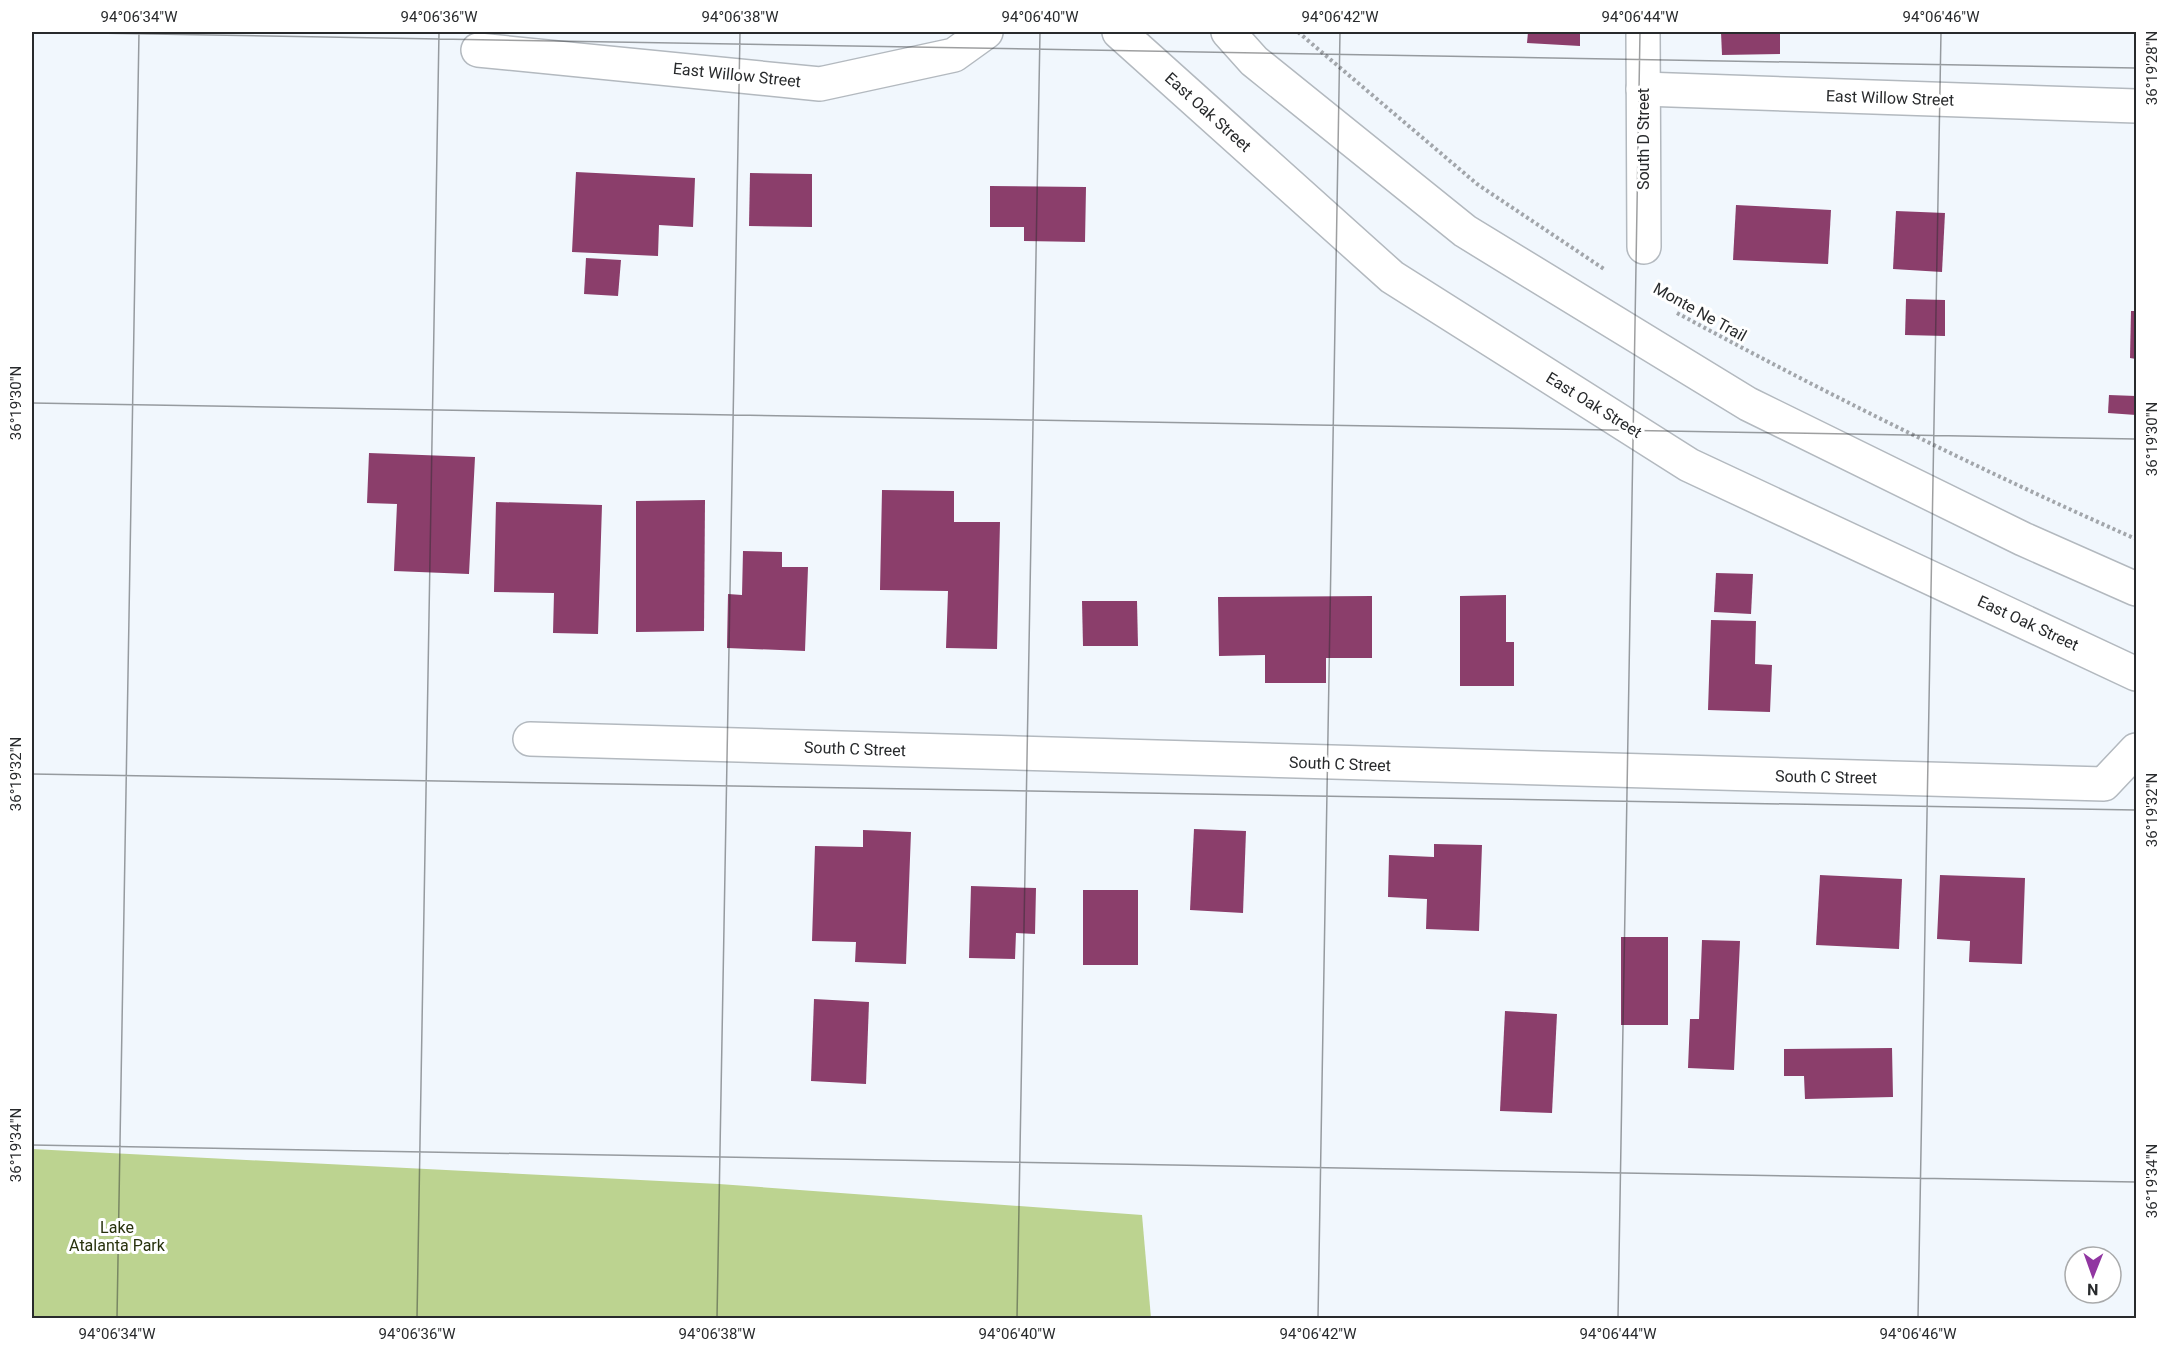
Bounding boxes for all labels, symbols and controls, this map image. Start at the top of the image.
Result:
text: 94°06'34"W [101,8,177,26]
text: 94°06'36"W [401,8,477,26]
text: 94°06'38"W [702,8,778,26]
text: 94°06'40"W [1002,8,1078,26]
text: 94°06'42"W [1302,8,1378,26]
text: 94°06'44"W [1602,8,1678,26]
text: 94°06'46"W [1903,8,1979,26]
text: 36°19'28"N [2143,31,2161,105]
street label: East Willow Street [672,59,802,91]
street label: East Oak Street [1161,68,1255,156]
street label: East Willow Street [1825,86,1955,110]
street label: South D Street [1634,88,1653,190]
street label: Monte Ne Trail [1650,279,1750,345]
text: 36°19'30"N [7,366,25,440]
street label: East Oak Street [1543,368,1645,442]
text: 36°19'30"N [2143,402,2161,476]
street label: East Oak Street [1974,591,2082,655]
text: 36°19'32"N [7,737,25,811]
street label: South C Street [804,738,906,760]
street label: South C Street [1289,753,1391,775]
street label: South C Street [1775,767,1877,787]
text: 36°19'32"N [2143,773,2161,847]
text: 36°19'34"N [7,1108,25,1182]
text: 36°19'34"N [2143,1144,2161,1218]
park label: Lake Atalanta Park [69,1218,166,1255]
north arrow [2063,1245,2123,1305]
text: N [2087,1280,2099,1299]
text: 94°06'34"W [79,1325,155,1343]
text: 94°06'36"W [379,1325,455,1343]
text: 94°06'38"W [679,1325,755,1343]
text: 94°06'40"W [979,1325,1055,1343]
text: 94°06'42"W [1280,1325,1356,1343]
text: 94°06'44"W [1580,1325,1656,1343]
text: 94°06'46"W [1880,1325,1956,1343]

